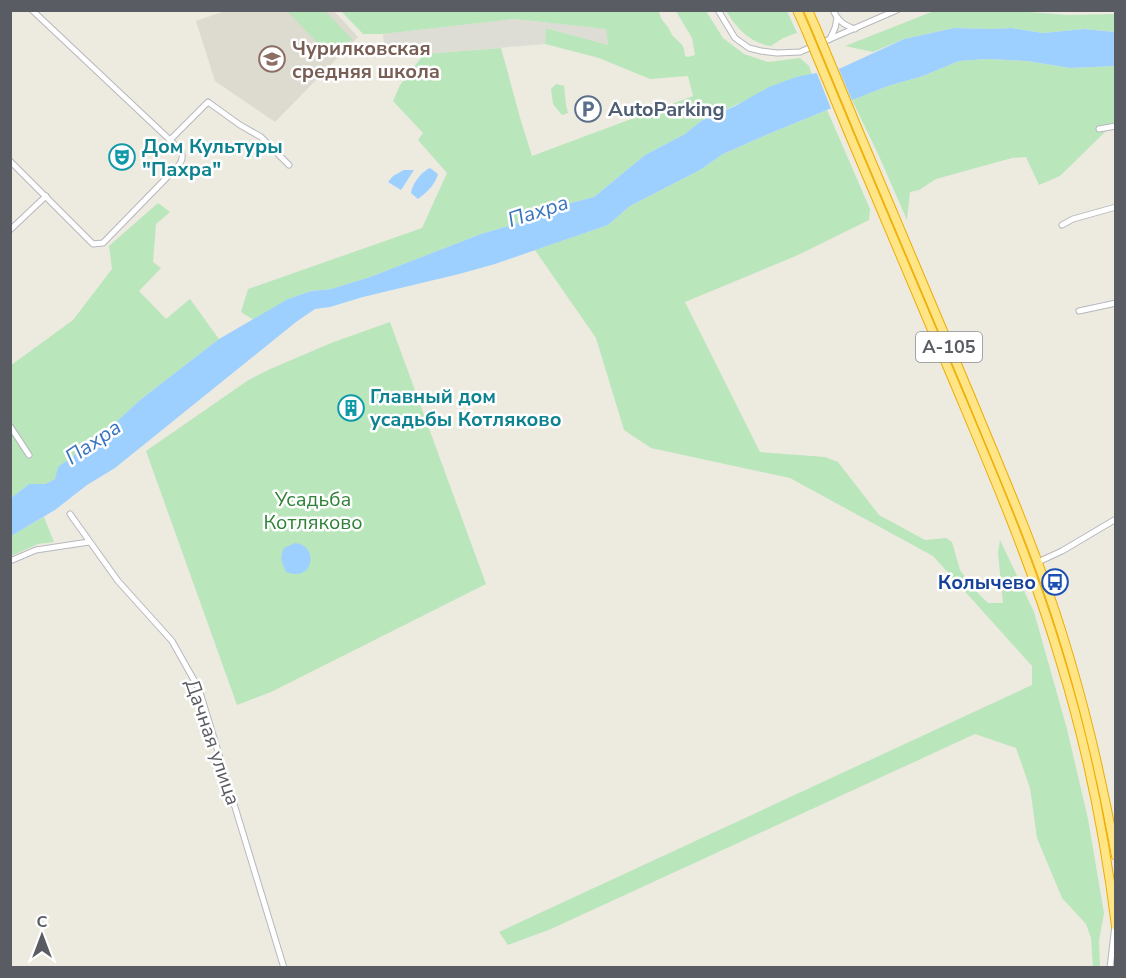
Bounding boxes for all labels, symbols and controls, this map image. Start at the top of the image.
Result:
place label: Чурилковская средняя школа [292,35,440,85]
school or university icon: Чурилковская средняя школа [257,44,287,74]
parking icon: AutoParking [573,94,603,124]
place label: AutoParking [608,96,725,123]
place label: Дом Культуры "Пахра" [142,133,283,183]
theatre icon: Дом Культуры "Пахра" [107,142,137,172]
water label: Пахра [504,188,572,234]
road number: А-105 [916,332,982,362]
place label: Главный дом усадьбы Котляково [370,383,562,433]
building icon: Главный дом усадьбы Котляково [336,393,366,423]
water label: Пахра [59,413,127,471]
park label: Усадьба Котляково [263,486,363,536]
bus stop icon: Колычево [1040,567,1070,597]
place label: Колычево [938,569,1036,596]
street label: Дачная улица [178,676,247,809]
north arrow [12,906,72,966]
text: С [37,911,48,933]

